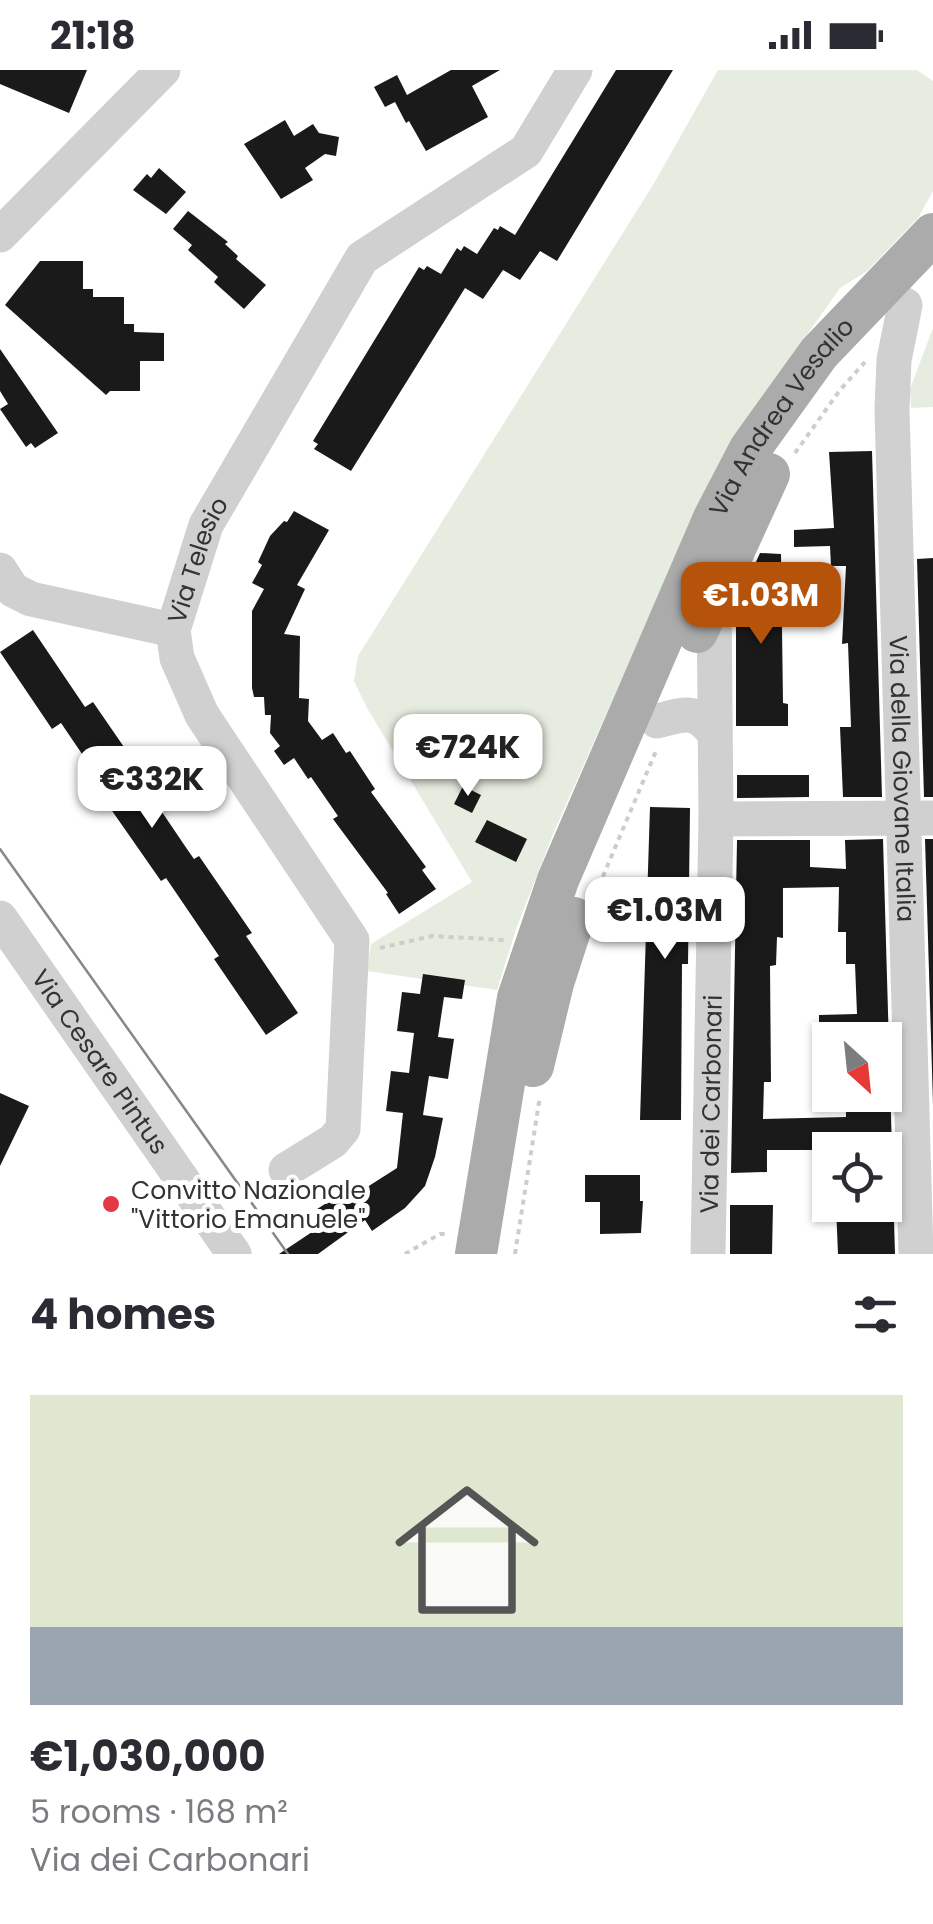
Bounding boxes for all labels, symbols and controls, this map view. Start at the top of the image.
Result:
text: 21:18 [50,9,136,62]
street label: Via Andrea Vesalio [700,309,862,523]
street label: Via Telesio [159,490,236,628]
pin: €1.03M [680,562,842,647]
text: €1.03M [703,572,819,617]
street label: Via della Giovane Italia [881,635,924,923]
pin: €724K [398,714,538,799]
text: €724K [416,724,520,769]
pin: €332K [82,746,222,831]
text: €332K [100,756,204,801]
pin: €1.03M [584,877,746,962]
text: €1.03M [607,887,723,932]
street label: Via Cesare Pintus [23,962,177,1161]
street label: Via dei Carbonari [691,994,730,1214]
north arrow [812,1022,902,1112]
map controls [812,1022,902,1222]
button: locate [812,1132,902,1222]
place label: Convitto Nazionale "Vittorio Emanuele" [131,1173,366,1237]
marker: Convitto Nazionale "Vittorio Emanuele" [100,1193,122,1215]
text: 4 homes [30,1285,216,1344]
icon: filters [848,1287,903,1342]
icon: home [377,1460,557,1640]
text: €1,030,000 [30,1727,266,1786]
text: 5 rooms · 168 m² [30,1789,288,1834]
text: Via dei Carbonari [30,1837,310,1882]

